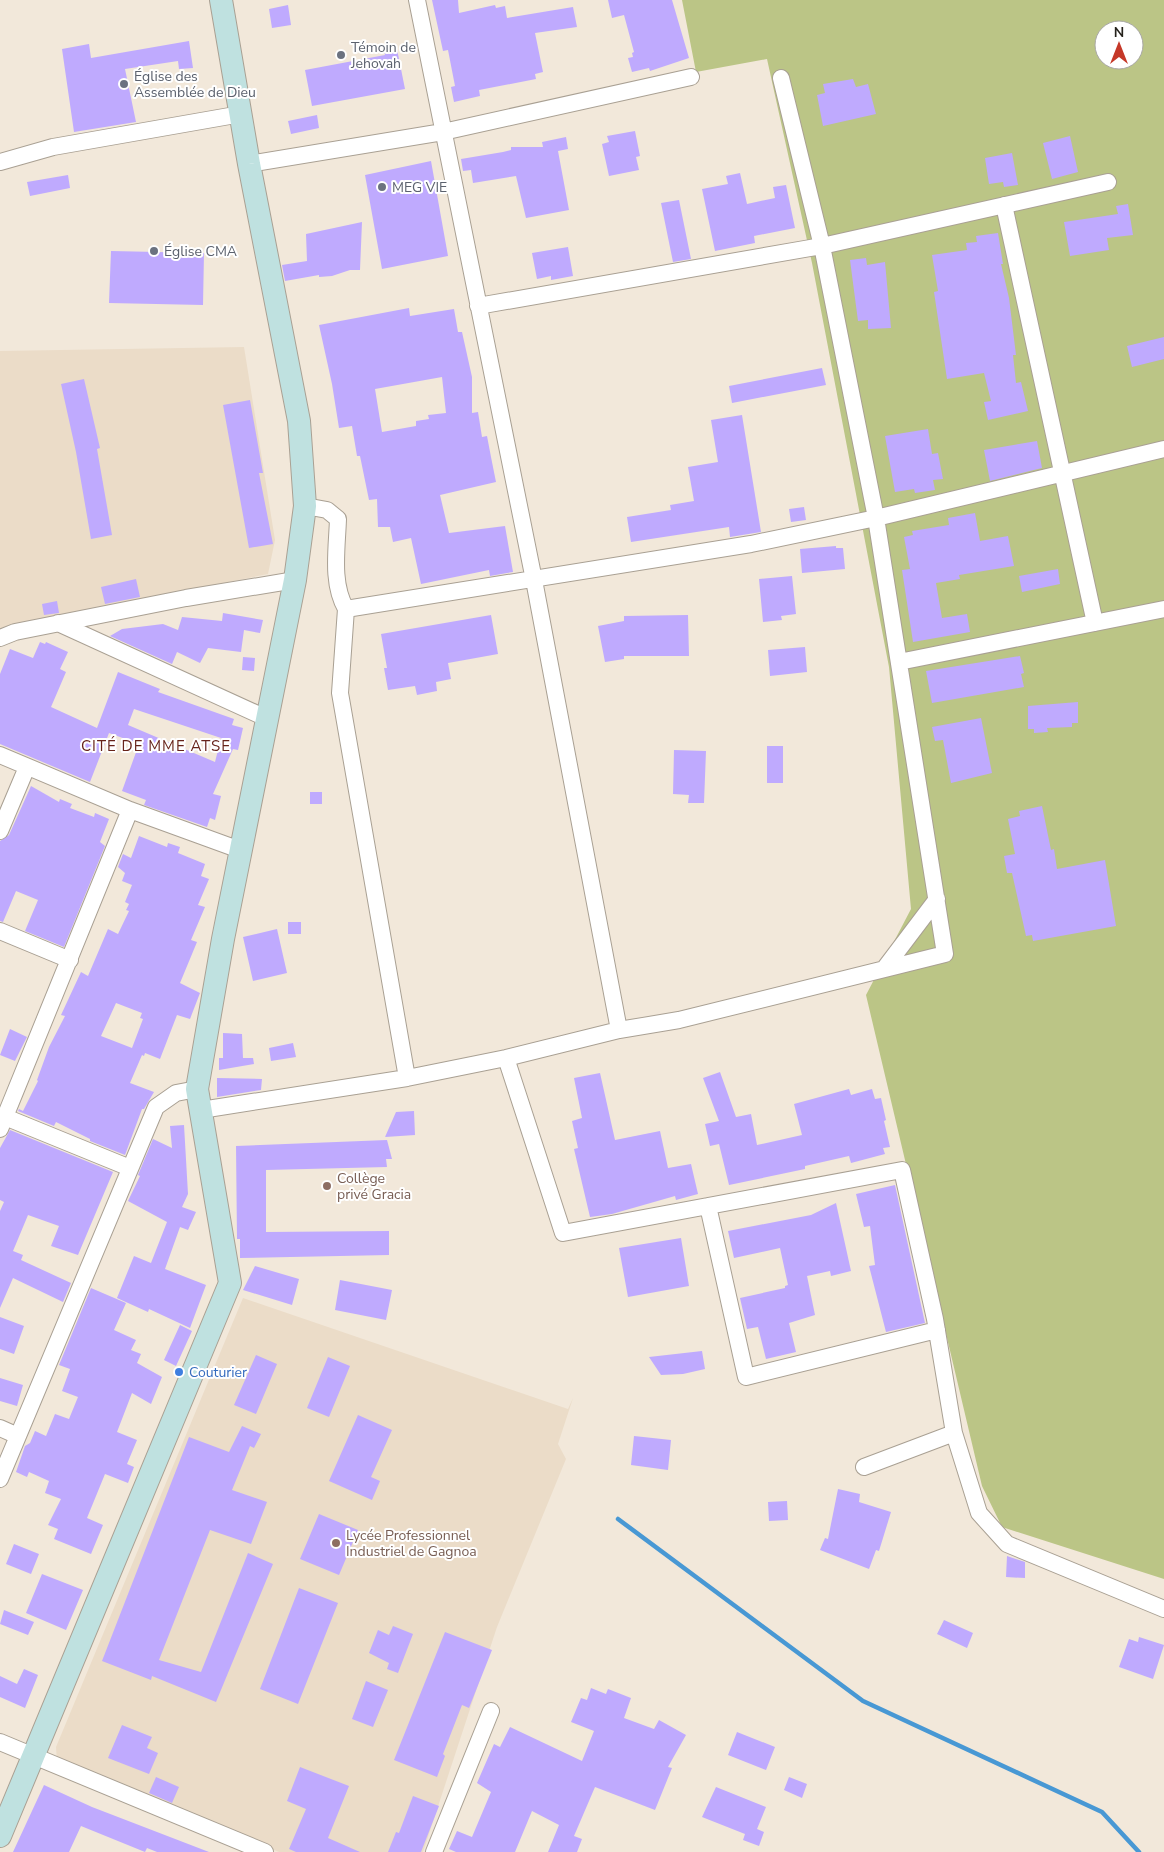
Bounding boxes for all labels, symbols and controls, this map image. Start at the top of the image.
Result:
north arrow [1094,20,1144,70]
text: N [1114,23,1124,42]
place label: Témoin de Jehovah [350,38,416,73]
marker: Témoin de Jehovah [335,49,347,61]
place label: Église des Assemblée de Dieu [134,67,256,102]
marker: Église des Assemblée de Dieu [118,78,130,90]
place label: MEG VIE [392,178,447,197]
marker: MEG VIE [376,181,388,193]
place label: Église CMA [164,242,237,261]
marker: Église CMA [148,245,160,257]
district label: CITÉ DE MME ATSE [81,736,231,756]
place label: Collège privé Gracia [337,1169,411,1204]
marker: Collège privé Gracia [321,1180,333,1192]
place label: Couturier [189,1363,247,1382]
marker: Couturier [173,1366,185,1378]
place label: Lycée Professionnel Industriel de Gagnoa [346,1526,477,1561]
marker: Lycée Professionnel Industriel de Gagnoa [330,1537,342,1549]

